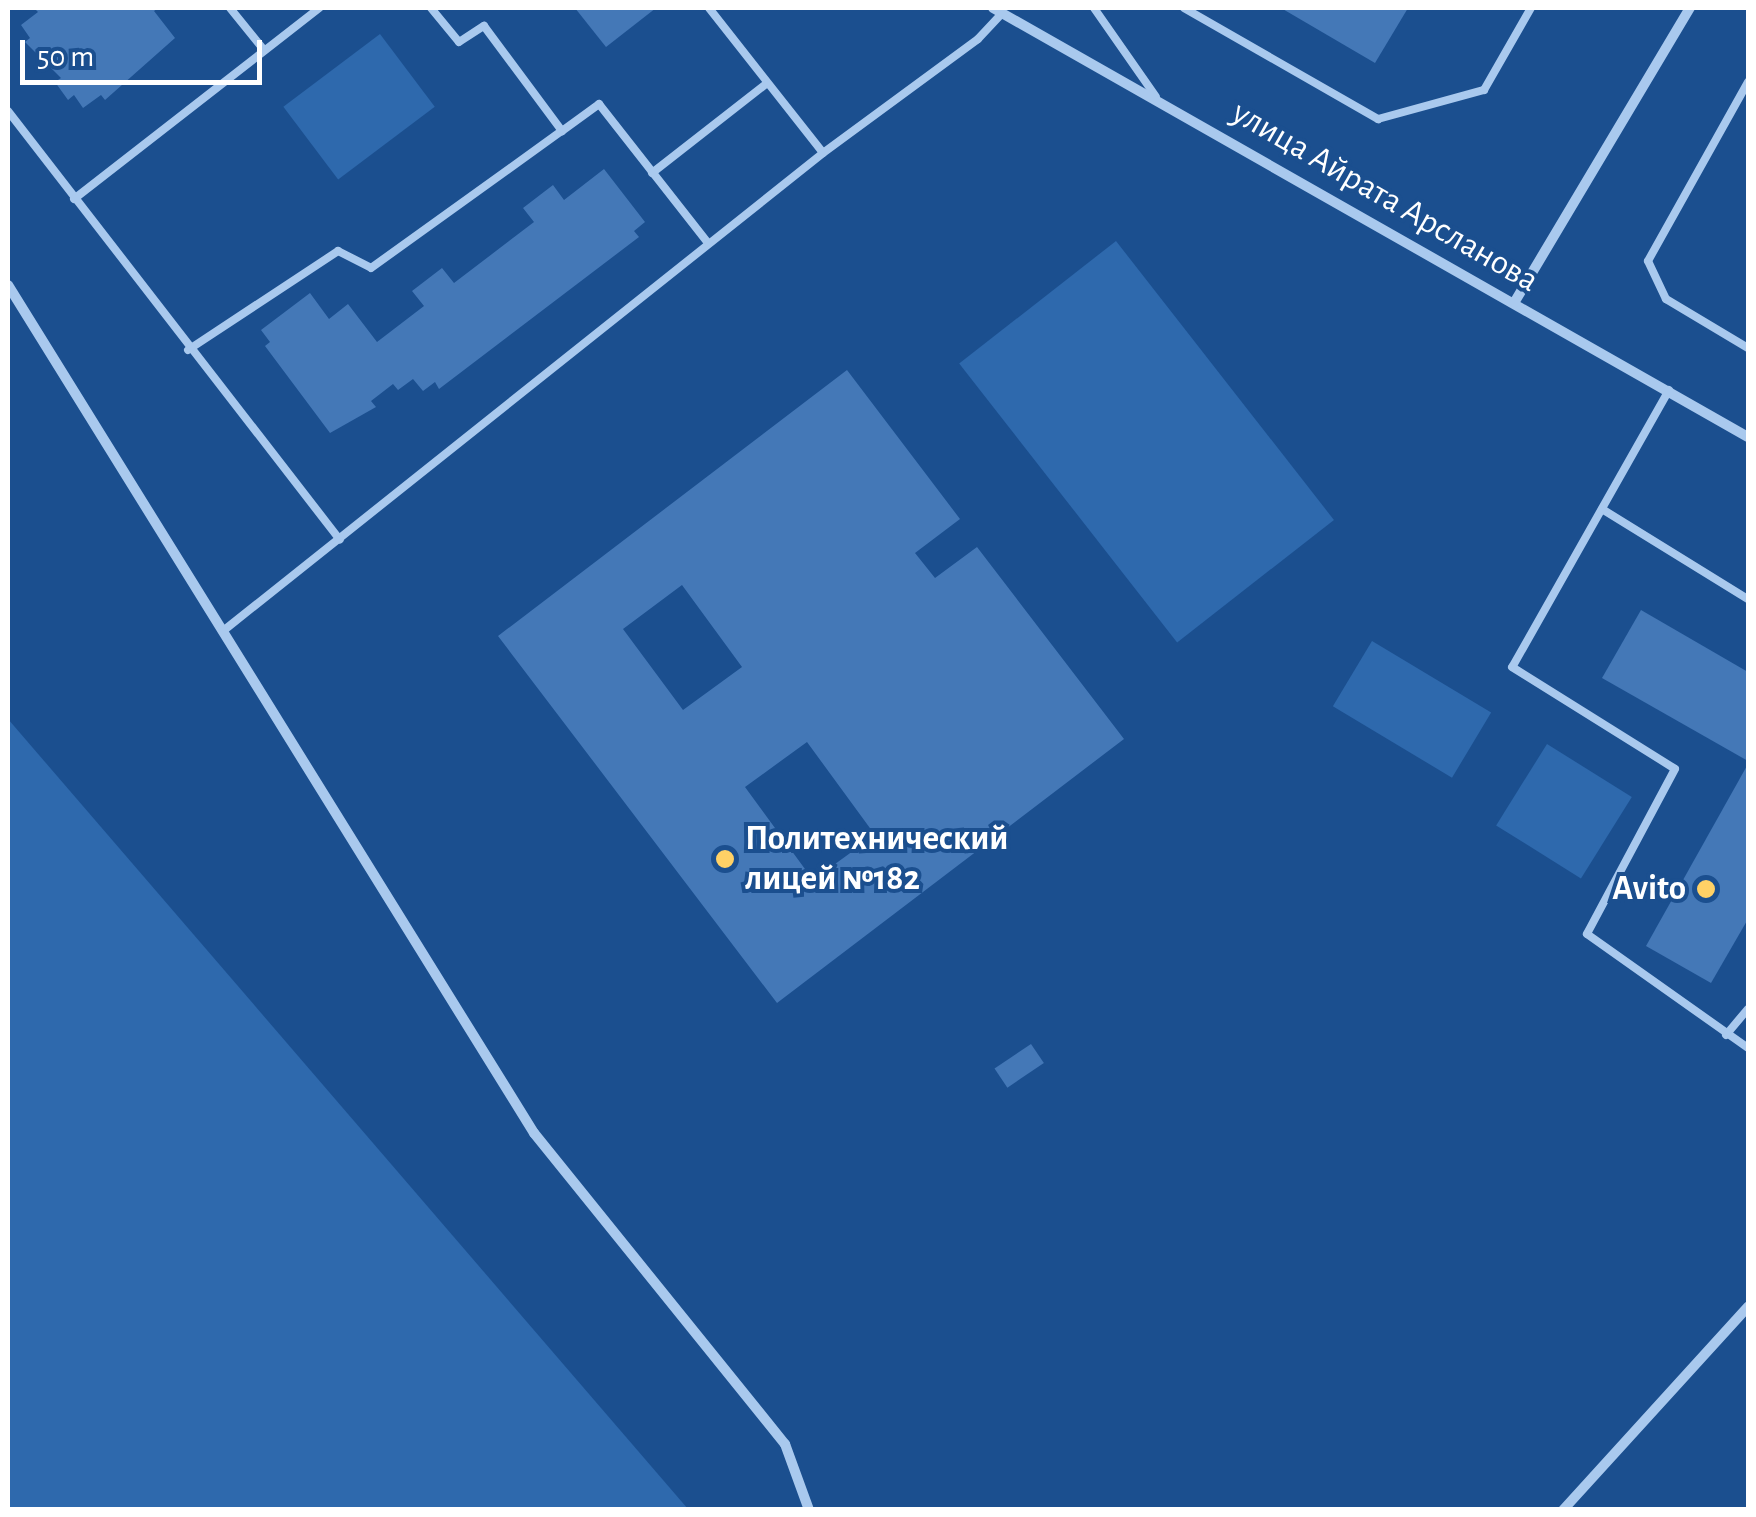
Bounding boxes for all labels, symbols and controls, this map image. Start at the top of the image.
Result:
scale bar [25,20,268,82]
text: 50 m [37,42,94,72]
street label: улица Айрата Арсланова [1224,92,1546,302]
place label: Политехнический лицей №182 [745,818,1009,900]
marker: Политехнический лицей №182 [714,848,736,870]
place label: Avito [1612,868,1686,910]
marker: Avito [1695,878,1717,900]

